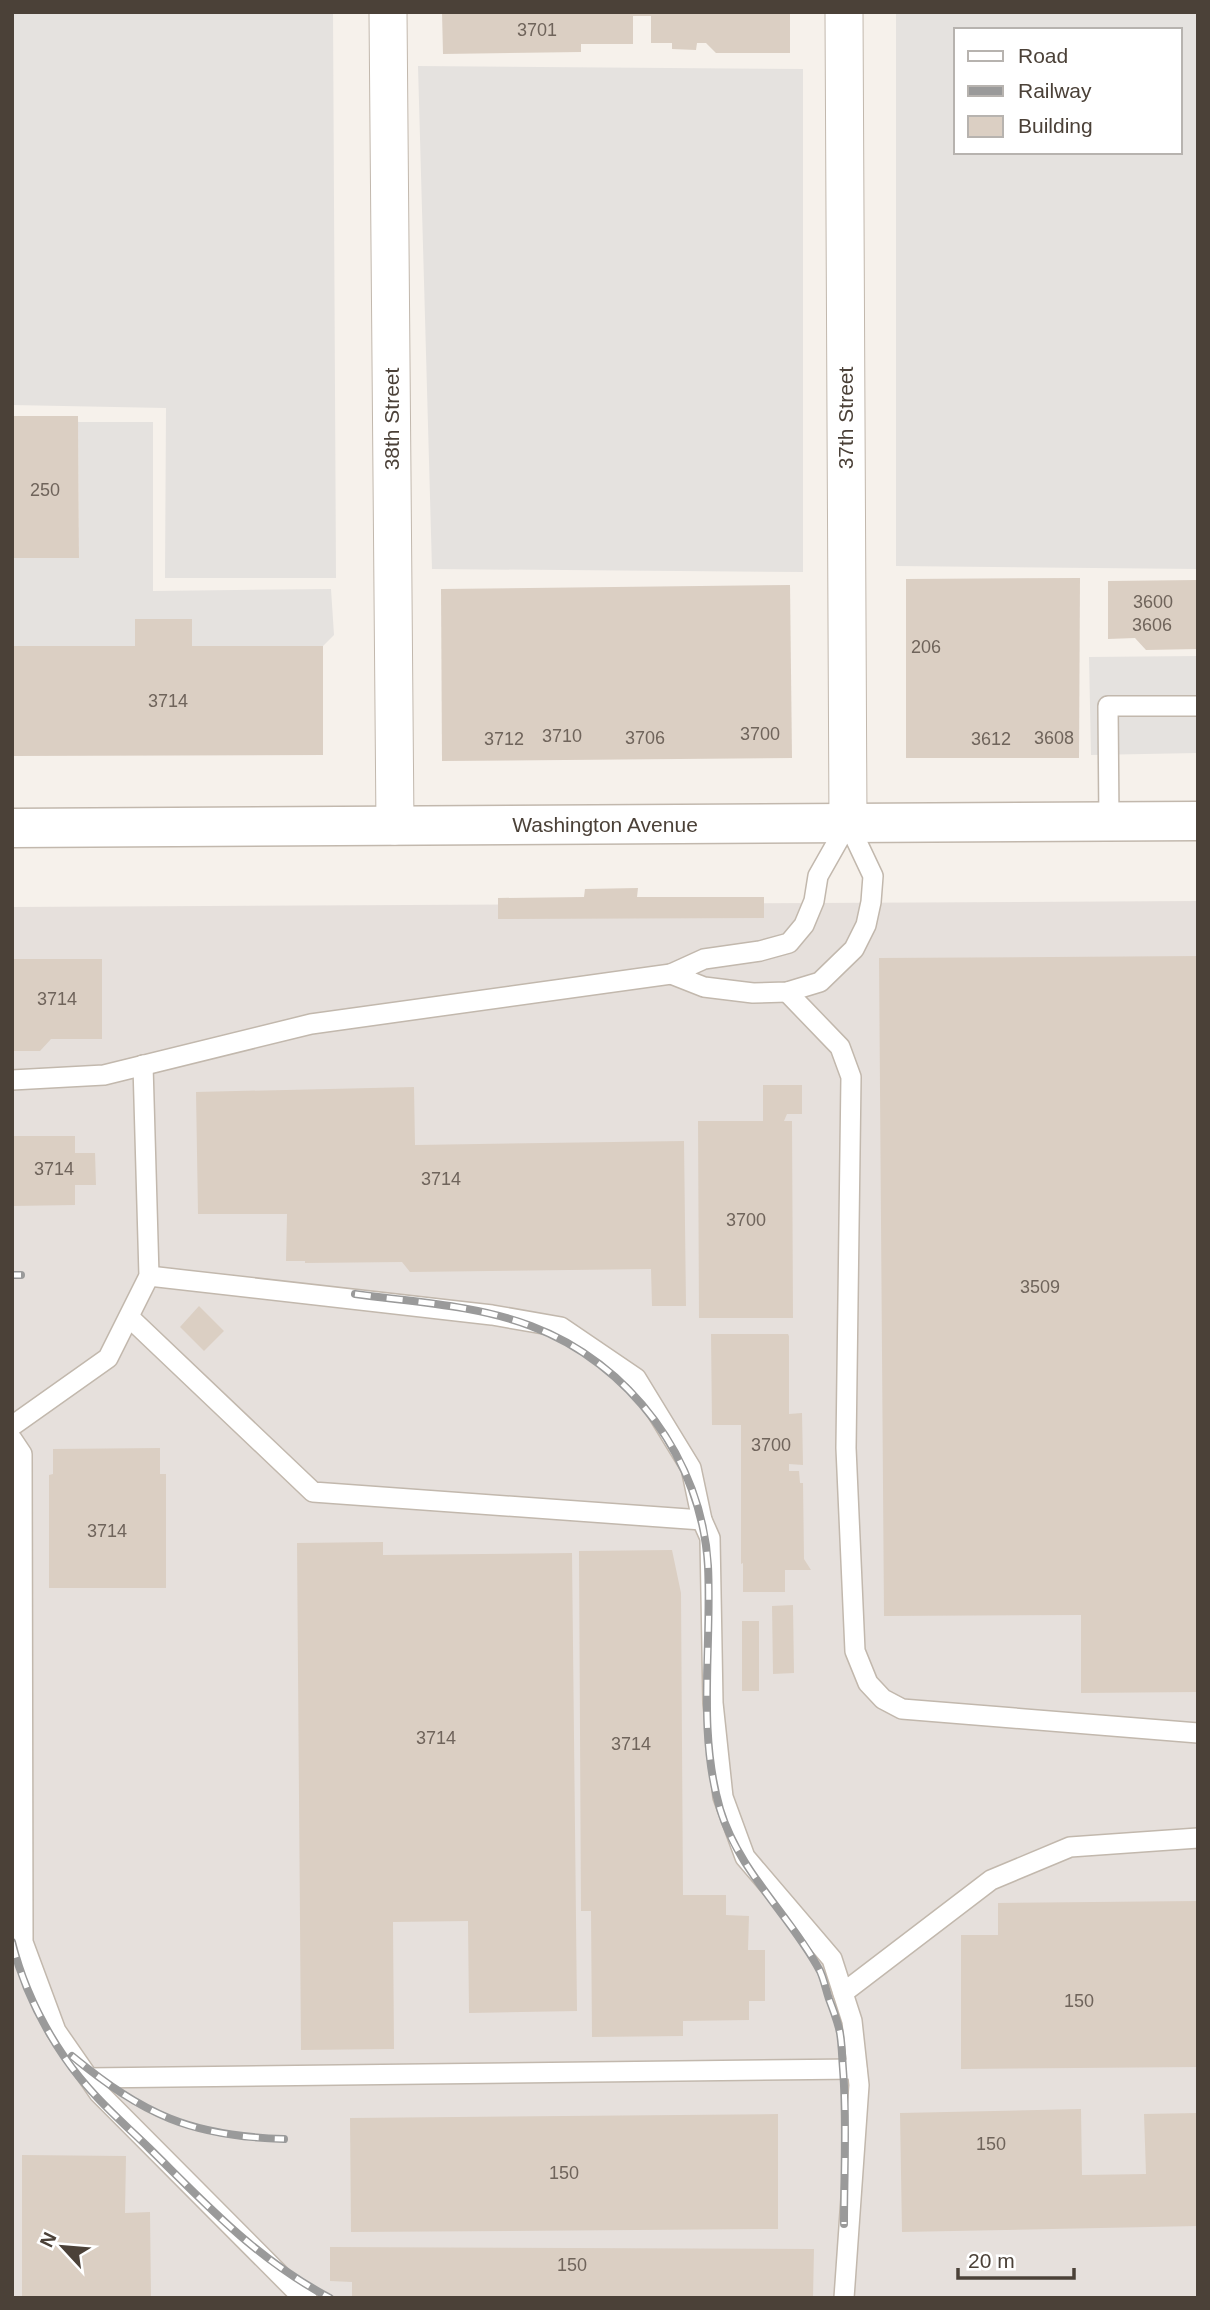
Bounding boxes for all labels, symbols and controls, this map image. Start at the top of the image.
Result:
house number: 3701 [517,20,557,40]
legend [954,28,1182,154]
text: Road [1018,44,1068,67]
text: Railway [1018,79,1092,102]
text: Building [1018,114,1093,137]
street label: 37th Street [834,366,857,469]
street label: 38th Street [380,367,403,470]
house number: 250 [30,480,60,500]
house number: 3600 [1133,592,1173,612]
house number: 3606 [1132,615,1172,635]
house number: 206 [911,637,941,657]
house number: 3714 [148,691,188,711]
house number: 3700 [740,724,780,744]
house number: 3710 [542,726,582,746]
house number: 3706 [625,728,665,748]
house number: 3608 [1034,728,1074,748]
house number: 3712 [484,729,524,749]
house number: 3612 [971,729,1011,749]
street label: Washington Avenue [512,813,698,836]
house number: 3714 [37,989,77,1009]
house number: 3714 [34,1159,74,1179]
house number: 3714 [421,1169,461,1189]
house number: 3700 [726,1210,766,1230]
house number: 3509 [1020,1277,1060,1297]
house number: 3700 [751,1435,791,1455]
house number: 3714 [87,1521,127,1541]
house number: 3714 [416,1728,456,1748]
house number: 3714 [611,1734,651,1754]
house number: 150 [1064,1991,1094,2011]
house number: 150 [976,2134,1006,2154]
house number: 150 [549,2163,579,2183]
north arrow [28,2212,98,2282]
text: N [36,2229,61,2251]
scale bar [958,2236,1074,2280]
text: 20 m [968,2249,1015,2272]
house number: 150 [557,2255,587,2275]

